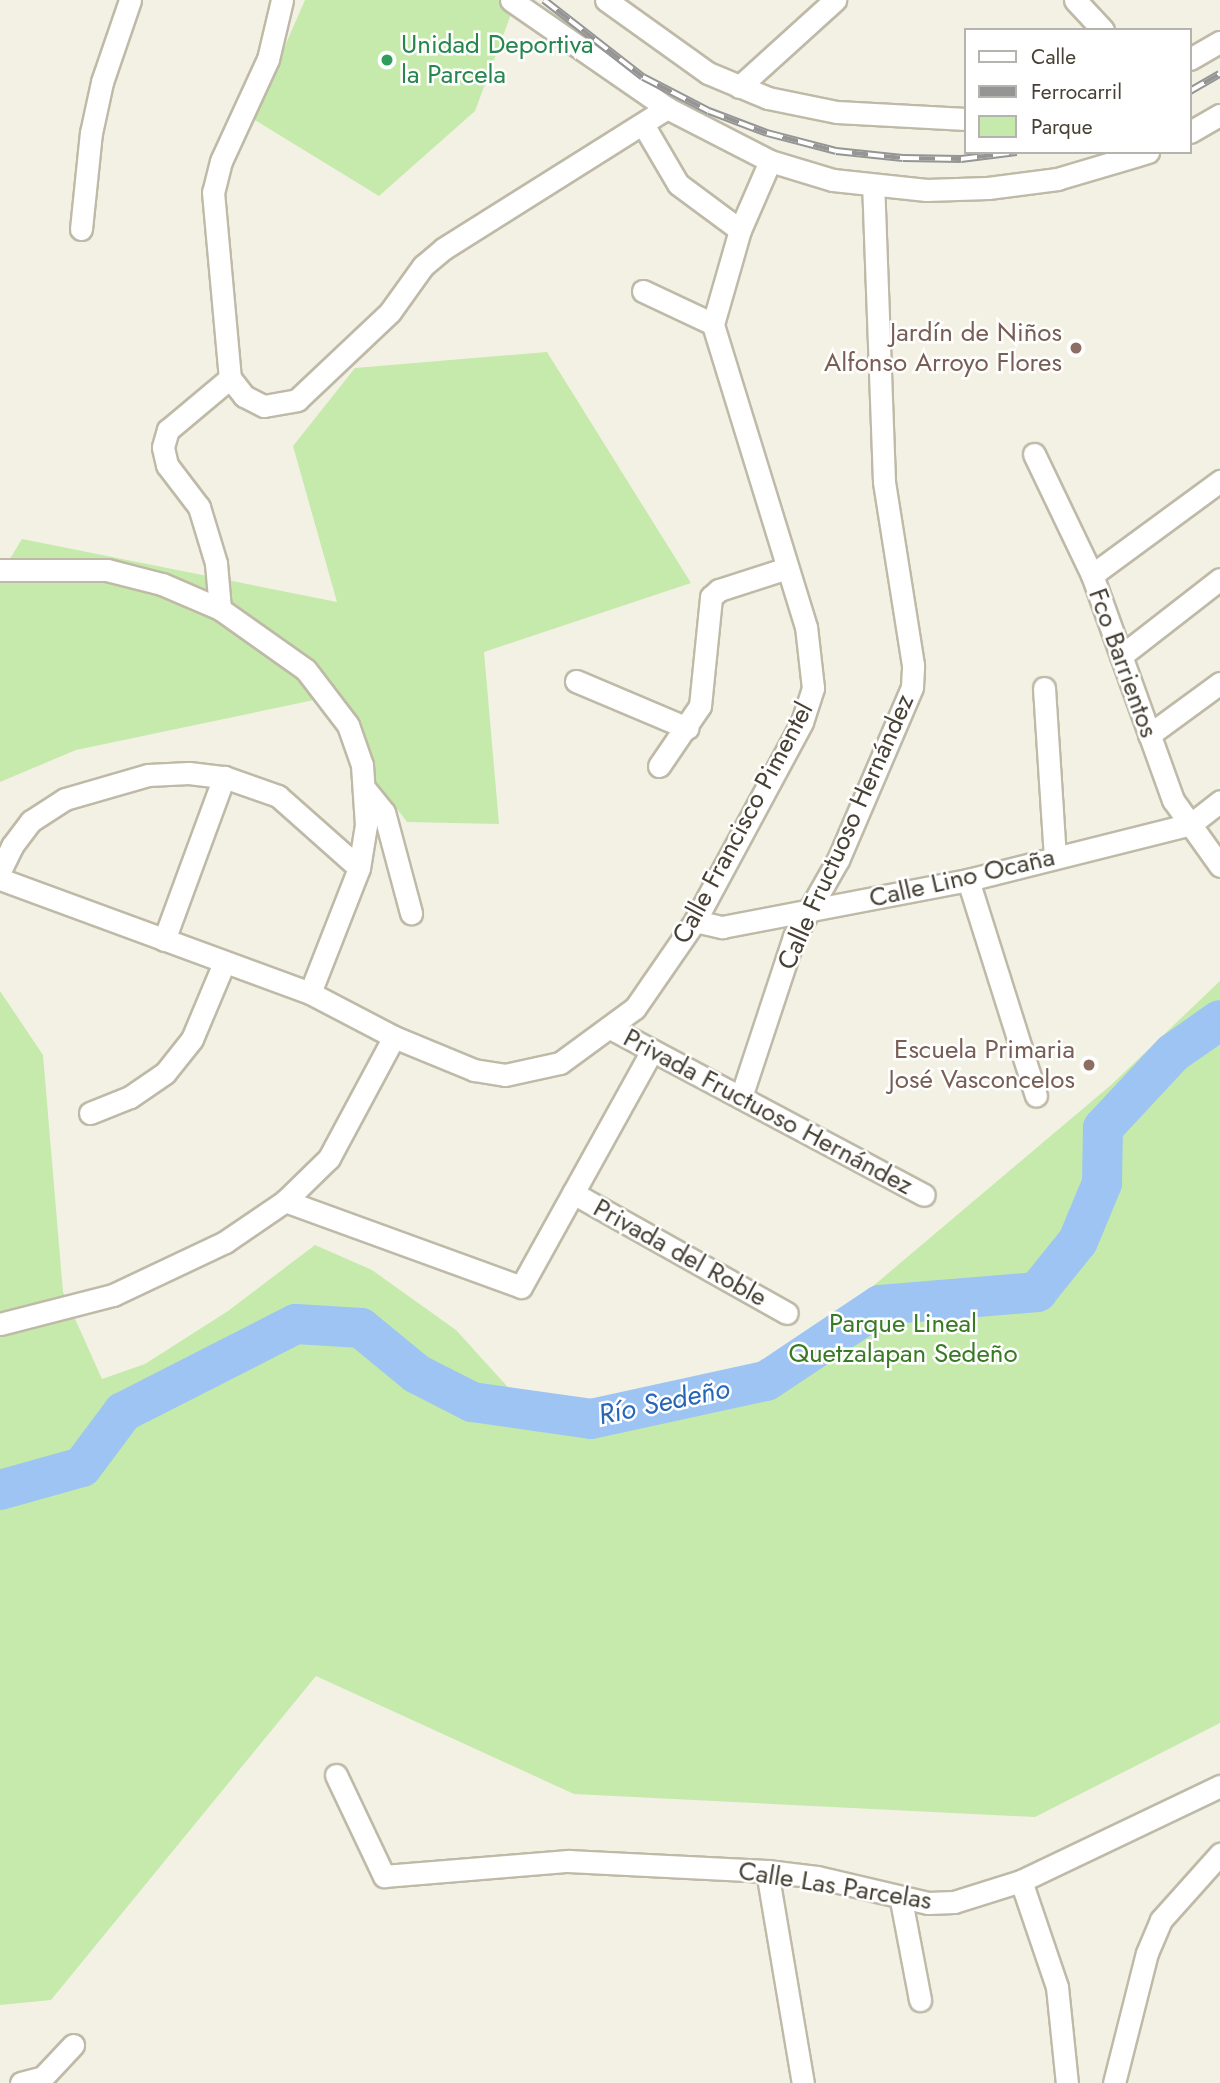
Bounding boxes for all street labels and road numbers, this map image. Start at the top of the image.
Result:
street label: Fco Barrientos [1082,584,1164,742]
street label: Calle Fructuoso Hernández [771,689,921,975]
street label: Calle Francisco Pimentel [666,697,820,949]
street label: Calle Lino Ocaña [866,842,1058,914]
street label: Privada Fructuoso Hernández [618,1022,918,1202]
street label: Privada del Roble [588,1192,772,1314]
street label: Calle Las Parcelas [736,1855,934,1917]

